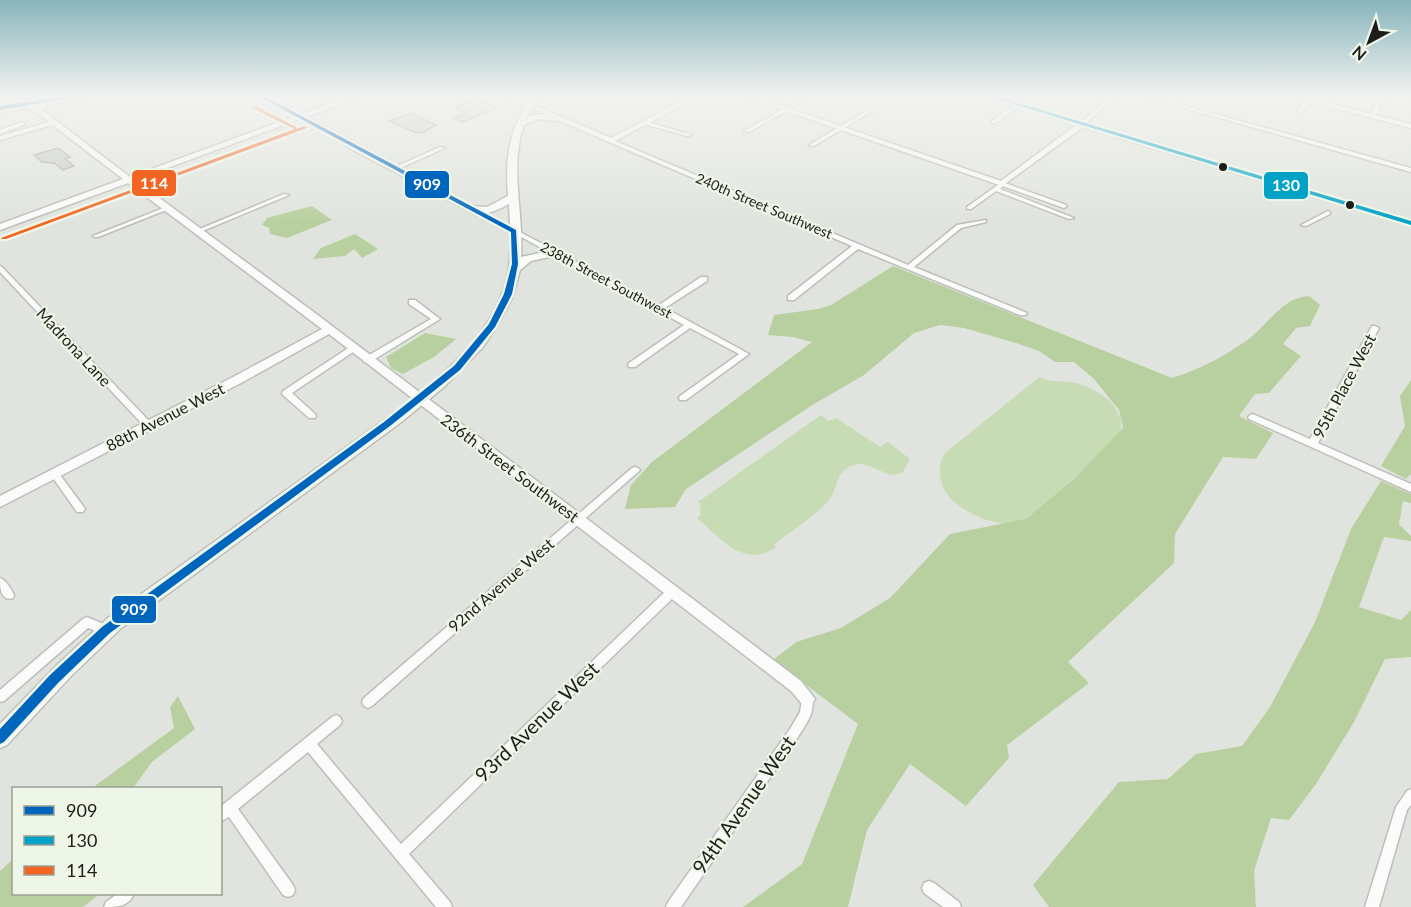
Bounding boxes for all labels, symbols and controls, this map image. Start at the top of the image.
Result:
north arrow [1339,12,1399,72]
text: N [1348,42,1370,65]
unlabelled marker [1217,161,1229,173]
line badge: 114 [131,169,177,197]
street label: 240th Street Southwest [693,169,835,242]
line badge: 909 [404,170,450,199]
line badge: 130 [1263,171,1309,200]
text: 114 [140,173,168,192]
text: 909 [413,174,441,193]
text: 130 [1272,175,1300,194]
unlabelled marker [1344,199,1356,211]
street label: 238th Street Southwest [537,238,675,321]
street label: Madrona Lane [33,303,116,390]
street label: 95th Place West [1308,330,1379,441]
street label: 88th Avenue West [102,378,227,455]
street label: 236th Street Southwest [438,410,583,526]
street label: 92nd Avenue West [444,533,558,636]
line badge: 909 [111,595,157,624]
text: 909 [120,599,148,618]
street label: 93rd Avenue West [469,656,603,786]
street label: 94th Avenue West [687,731,800,878]
legend [12,787,222,895]
text: 909 [66,799,97,821]
text: 130 [66,829,97,851]
text: 114 [66,859,97,881]

